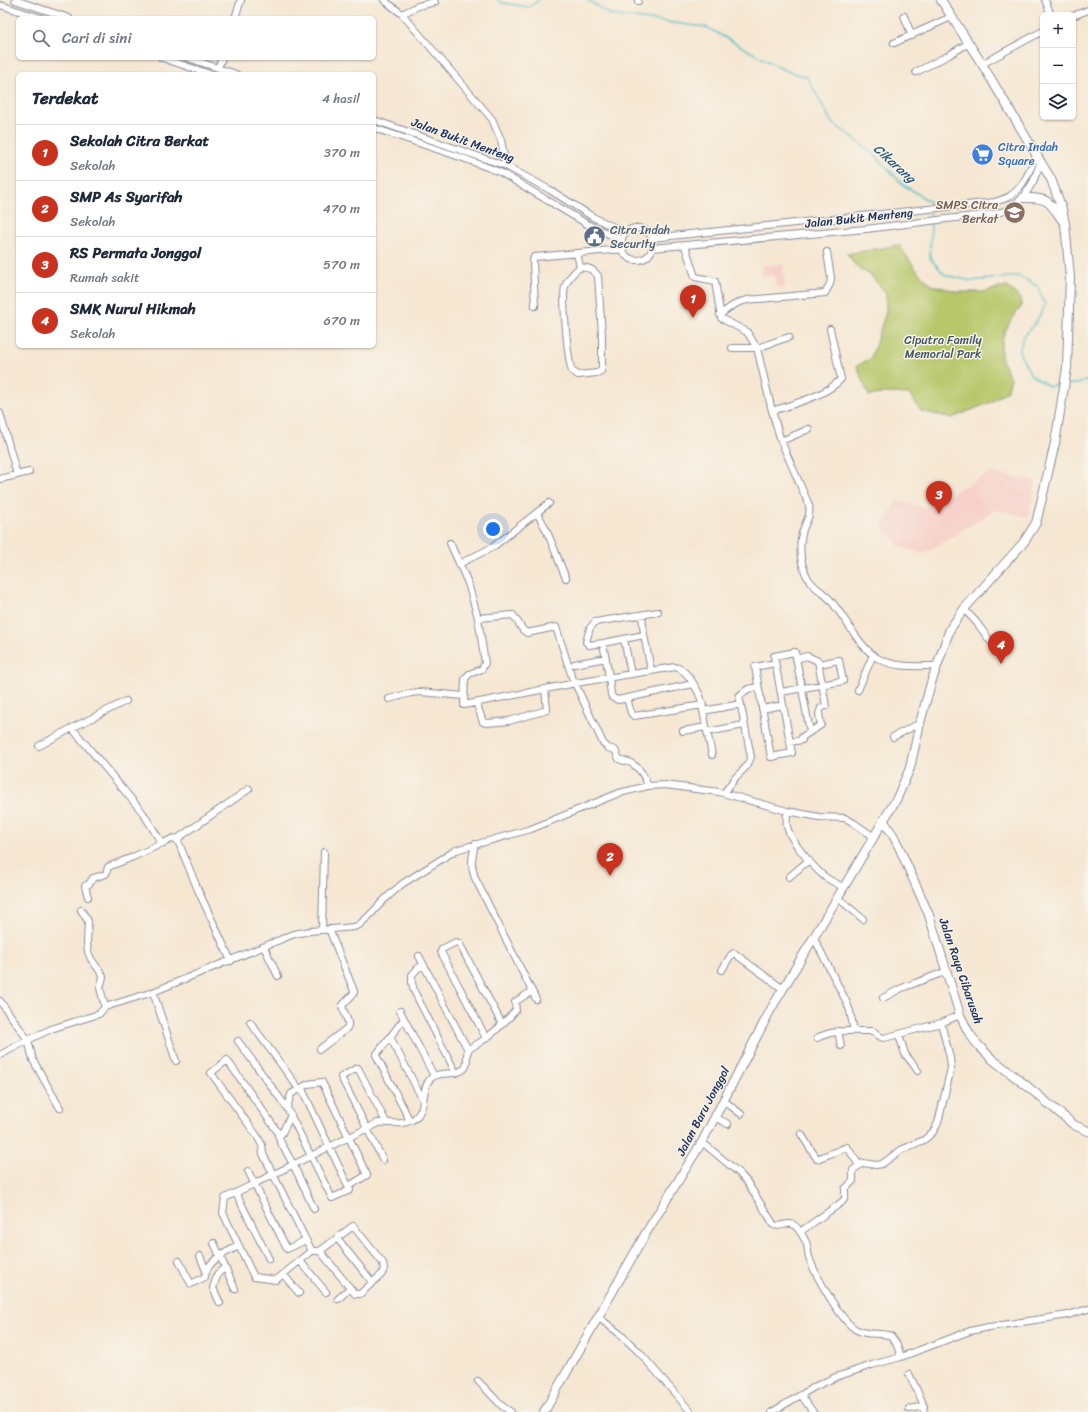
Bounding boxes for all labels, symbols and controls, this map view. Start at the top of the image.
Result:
map controls [1040,12,1076,120]
button: + [1040,12,1076,48]
search box [16,16,376,60]
text: Cari di sini [62,25,132,51]
icon: search [30,27,52,49]
button: − [1040,48,1076,84]
text: Terdekat [32,83,98,113]
button: layers [1040,84,1076,120]
text: 4 hasil [322,87,360,110]
street label: Jalan Bukit Menteng [407,111,518,169]
text: Sekolah Citra Berkat [70,128,209,154]
place label: Citra Indah Square [998,136,1058,172]
water label: Cikarang [868,138,922,190]
text: 1 [42,141,48,164]
text: 370 m [324,141,360,164]
supermarket icon: Citra Indah Square [969,141,995,167]
text: Sekolah [70,154,115,177]
text: SMP As Syarifah [70,184,182,210]
place label: SMPS Citra Berkat [936,194,999,230]
text: 2 [41,197,49,220]
text: 470 m [323,197,360,220]
school or university icon: SMPS Citra Berkat [1001,199,1027,225]
street label: Jalan Bukit Menteng [803,201,914,235]
text: Sekolah [70,210,115,233]
place label: Citra Indah Security [610,219,670,255]
public building icon: Citra Indah Security [581,224,607,250]
text: RS Permata Jonggol [70,240,201,266]
text: 3 [41,253,49,276]
text: 570 m [323,253,360,276]
text: Rumah sakit [70,266,140,289]
pin: 1 [680,285,706,318]
text: SMK Nurul Hikmah [70,296,196,322]
text: 4 [41,309,49,332]
text: 670 m [324,309,360,332]
text: Sekolah [70,322,115,345]
park label: Ciputra Family Memorial Park [904,329,983,365]
pin: 3 [926,481,952,514]
your location [483,519,503,539]
pin: 4 [988,631,1014,664]
pin: 2 [597,843,623,876]
street label: Jalan Raya Cibarusah [932,914,989,1027]
street label: Jalan Baru Jonggol [670,1062,736,1161]

